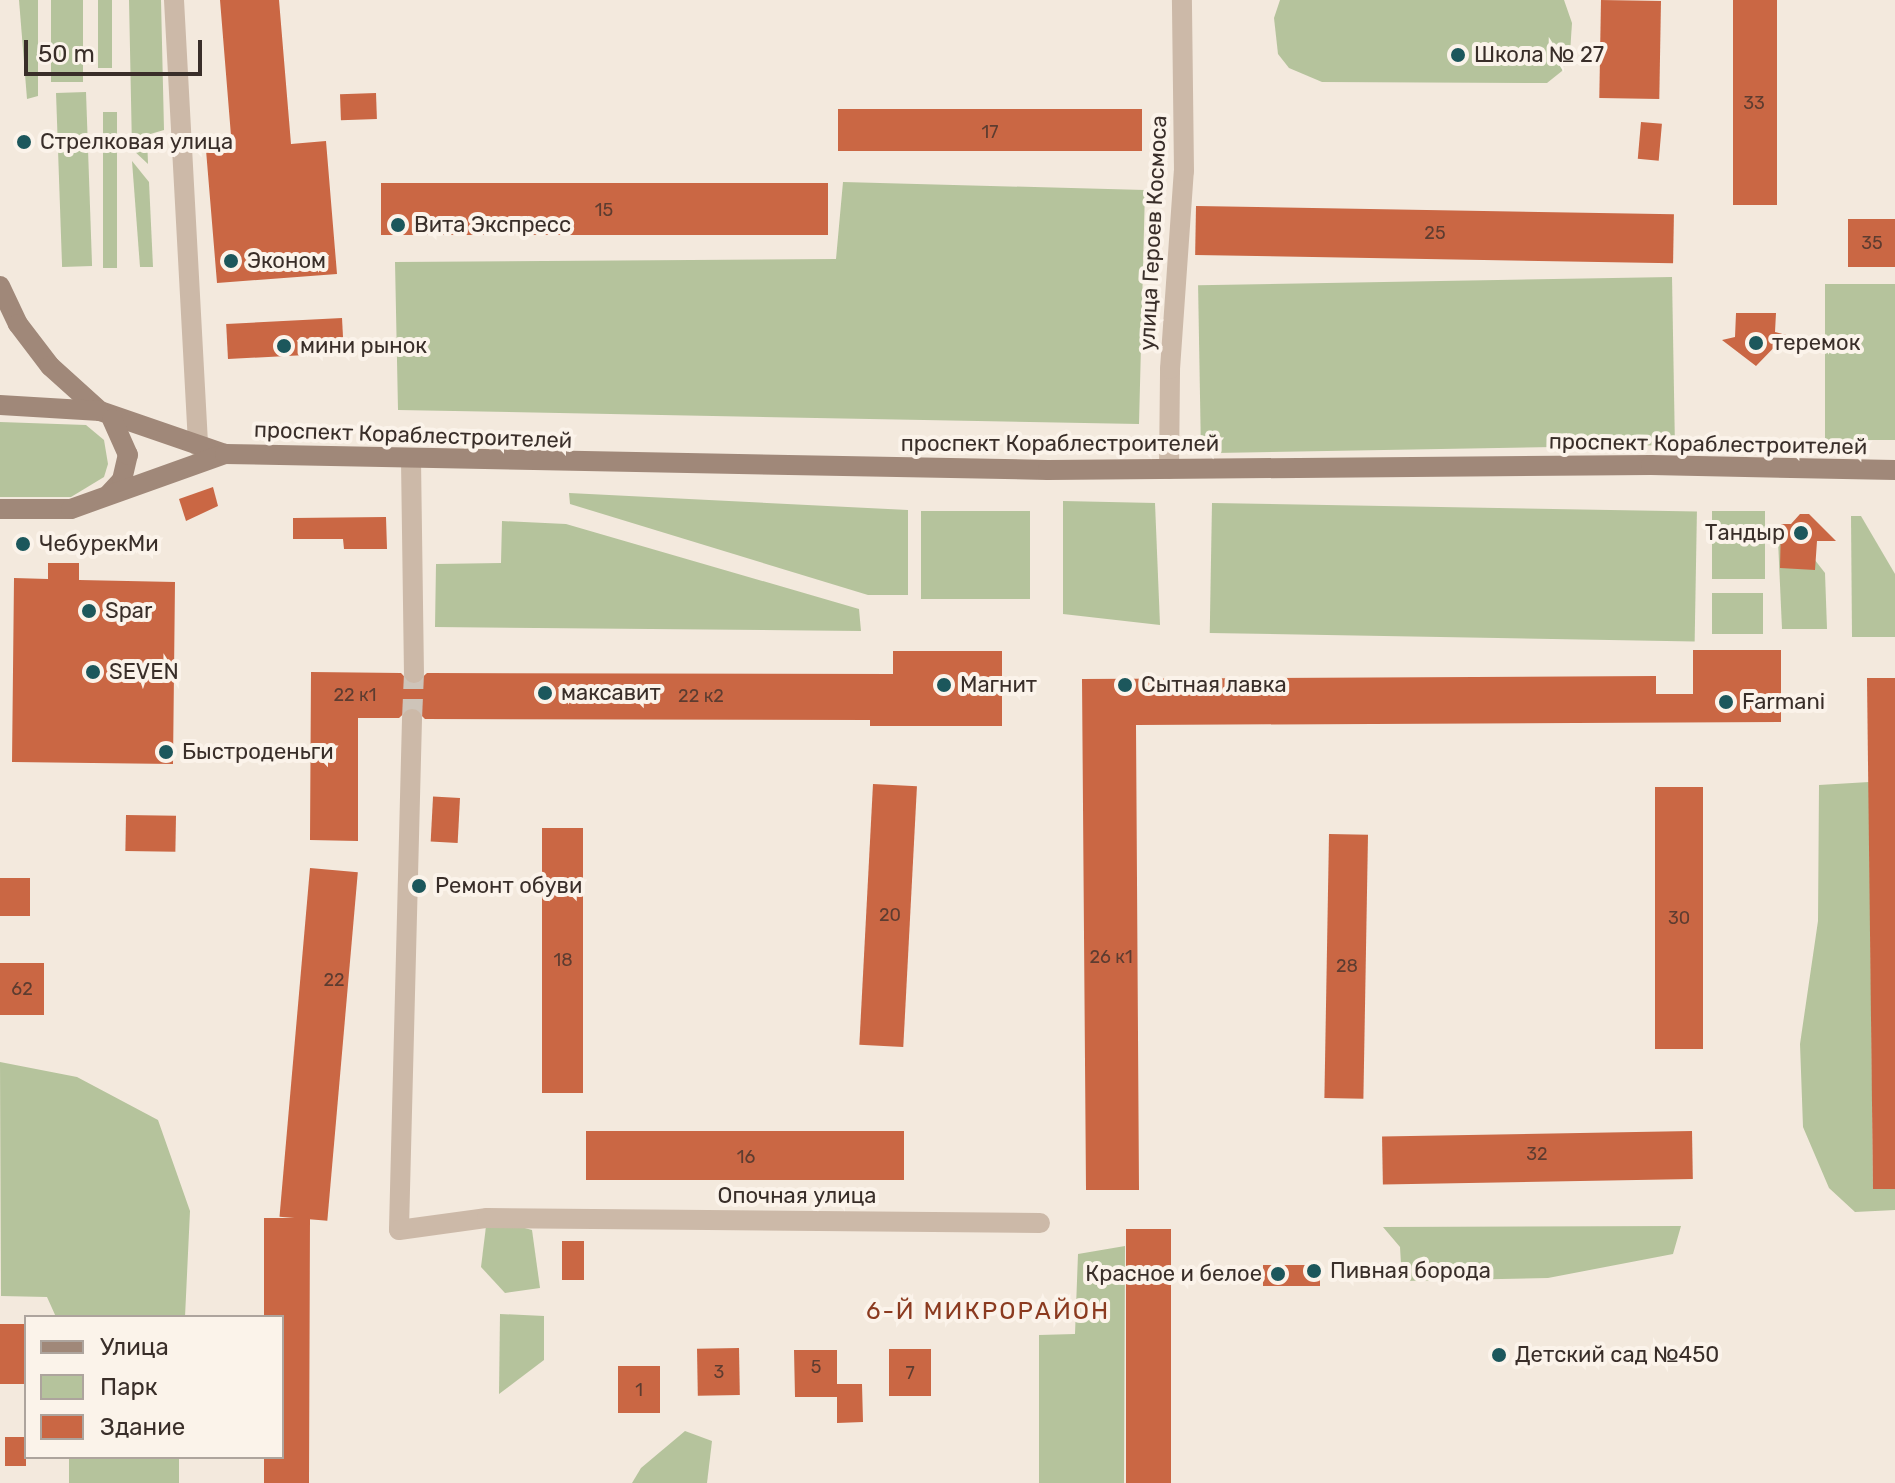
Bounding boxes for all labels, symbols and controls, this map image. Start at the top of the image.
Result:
scale bar [28,24,206,74]
text: 50 m [38,40,95,68]
place label: Школа № 27 [1474,42,1604,68]
marker: Школа № 27 [1449,46,1467,64]
house number: 33 [1743,92,1765,114]
street label: улица Героев Космоса [1134,115,1172,351]
house number: 17 [982,121,998,143]
place label: Стрелковая улица [40,129,233,155]
marker: Стрелковая улица [15,133,33,151]
house number: 15 [595,199,613,221]
place label: Вита Экспресс [414,212,571,238]
marker: Вита Экспресс [389,216,407,234]
house number: 25 [1424,222,1446,244]
house number: 35 [1861,232,1883,254]
place label: Эконом [247,248,326,274]
marker: Эконом [222,252,240,270]
place label: теремок [1772,330,1860,356]
place label: мини рынок [300,333,427,359]
marker: теремок [1747,334,1765,352]
marker: мини рынок [275,337,293,355]
street label: проспект Кораблестроителей [253,416,573,454]
street label: проспект Кораблестроителей [1549,428,1867,460]
street label: проспект Кораблестроителей [901,431,1219,457]
place label: Тандыр [1705,520,1785,546]
marker: Тандыр [1792,524,1810,542]
place label: ЧебурекМи [39,531,159,557]
marker: ЧебурекМи [14,535,32,553]
place label: Spar [105,598,152,624]
marker: Spar [80,602,98,620]
place label: SEVEN [109,659,179,685]
marker: SEVEN [84,663,102,681]
place label: Магнит [960,672,1037,698]
place label: Сытная лавка [1141,672,1287,698]
marker: Магнит [935,676,953,694]
marker: Сытная лавка [1116,676,1134,694]
place label: максавит [561,680,661,706]
house number: 22 к1 [334,684,376,706]
marker: максавит [536,684,554,702]
house number: 22 к2 [678,685,724,707]
place label: Farmani [1742,689,1825,715]
marker: Farmani [1717,693,1735,711]
place label: Быстроденьги [182,739,334,765]
marker: Быстроденьги [157,743,175,761]
place label: Ремонт обуви [435,873,582,899]
marker: Ремонт обуви [410,877,428,895]
house number: 20 [879,904,901,926]
house number: 30 [1668,907,1690,929]
house number: 26 к1 [1089,946,1133,968]
house number: 18 [553,949,573,971]
house number: 28 [1336,955,1358,977]
house number: 22 [323,969,345,991]
house number: 62 [11,978,33,1000]
house number: 32 [1526,1143,1548,1165]
house number: 16 [737,1146,755,1168]
street label: Опочная улица [718,1183,876,1209]
place label: Пивная борода [1330,1258,1491,1284]
place label: Красное и белое [1085,1261,1262,1287]
marker: Пивная борода [1305,1262,1323,1280]
marker: Красное и белое [1269,1265,1287,1283]
district label: 6-Й МИКРОРАЙОН [866,1298,1110,1326]
legend [24,1315,284,1459]
text: Улица [100,1333,169,1361]
place label: Детский сад №450 [1515,1342,1719,1368]
marker: Детский сад №450 [1490,1346,1508,1364]
house number: 5 [811,1356,821,1378]
house number: 3 [714,1361,724,1383]
house number: 7 [905,1362,915,1384]
text: Парк [100,1373,158,1401]
house number: 1 [635,1379,643,1401]
text: Здание [100,1413,185,1441]

